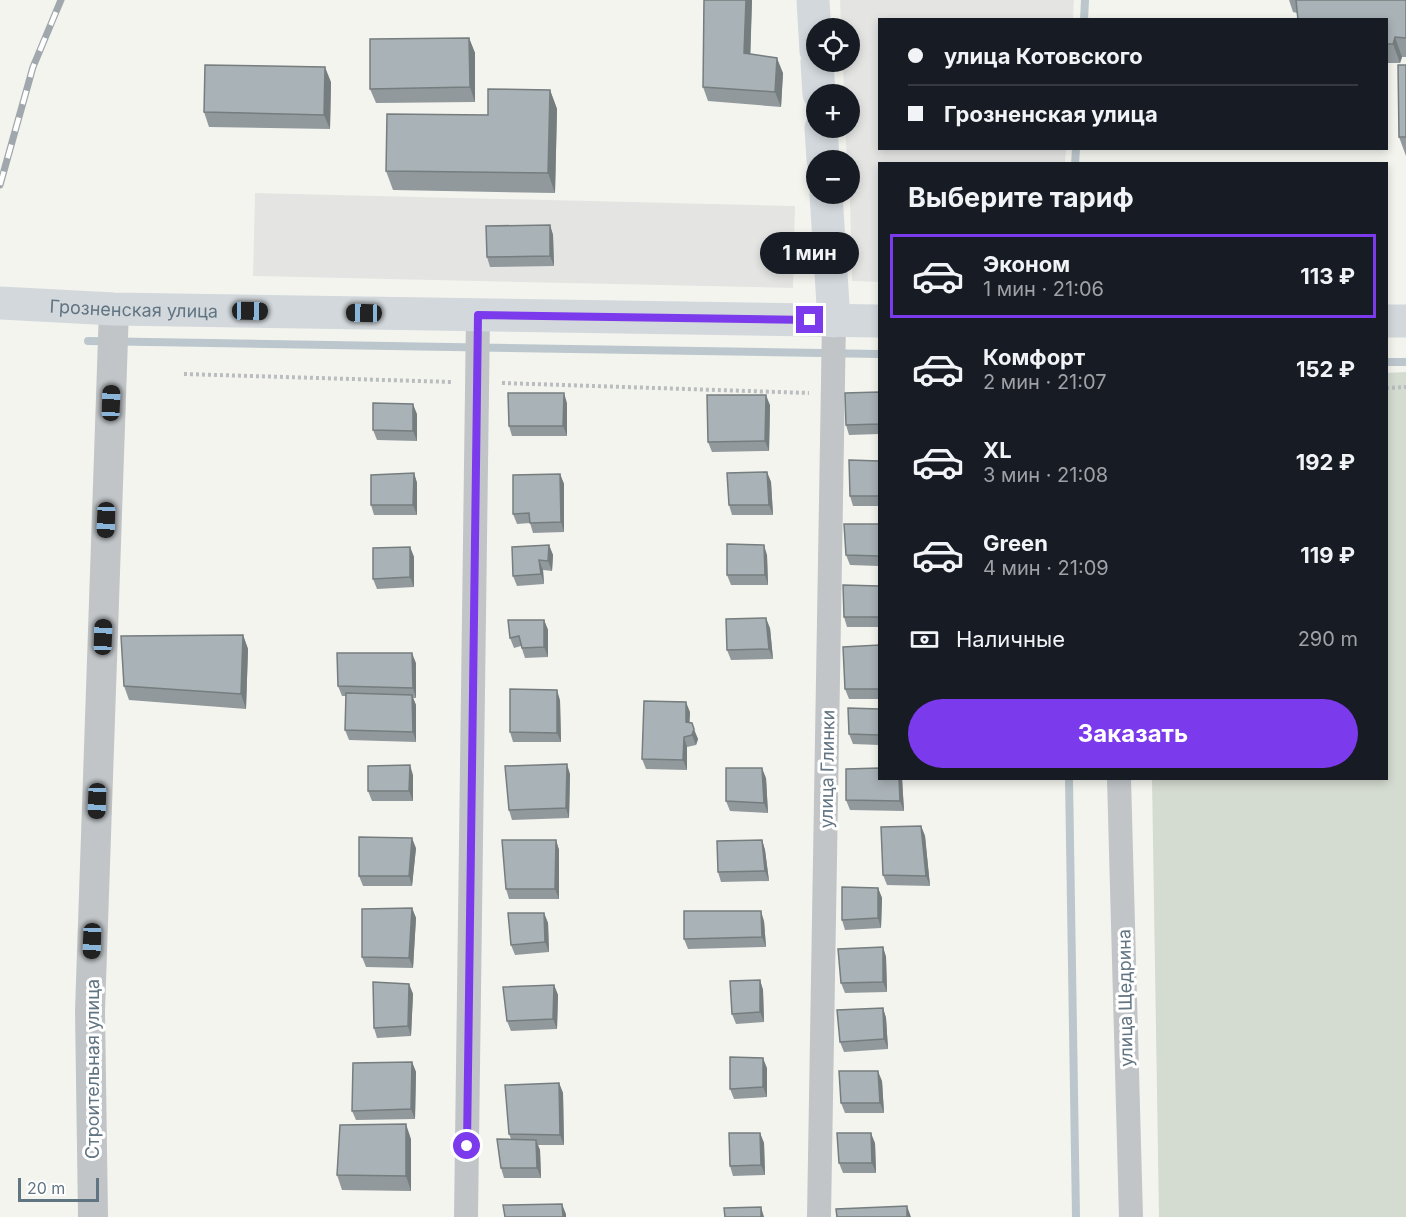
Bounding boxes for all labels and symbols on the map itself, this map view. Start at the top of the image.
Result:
callout: 1 мин [760,233,860,275]
street label: Грозненская улица [49,295,218,321]
car [232,302,268,320]
car [346,304,382,322]
route end [796,306,823,333]
car [101,385,121,421]
car [96,502,116,538]
car [93,619,113,655]
street label: улица Глинки [815,709,839,829]
car [87,783,107,819]
car [82,923,102,959]
street label: улица Щедрина [1113,929,1137,1067]
street label: Строительная улица [82,979,103,1159]
route start [453,1132,480,1159]
scale bar [18,1175,99,1202]

